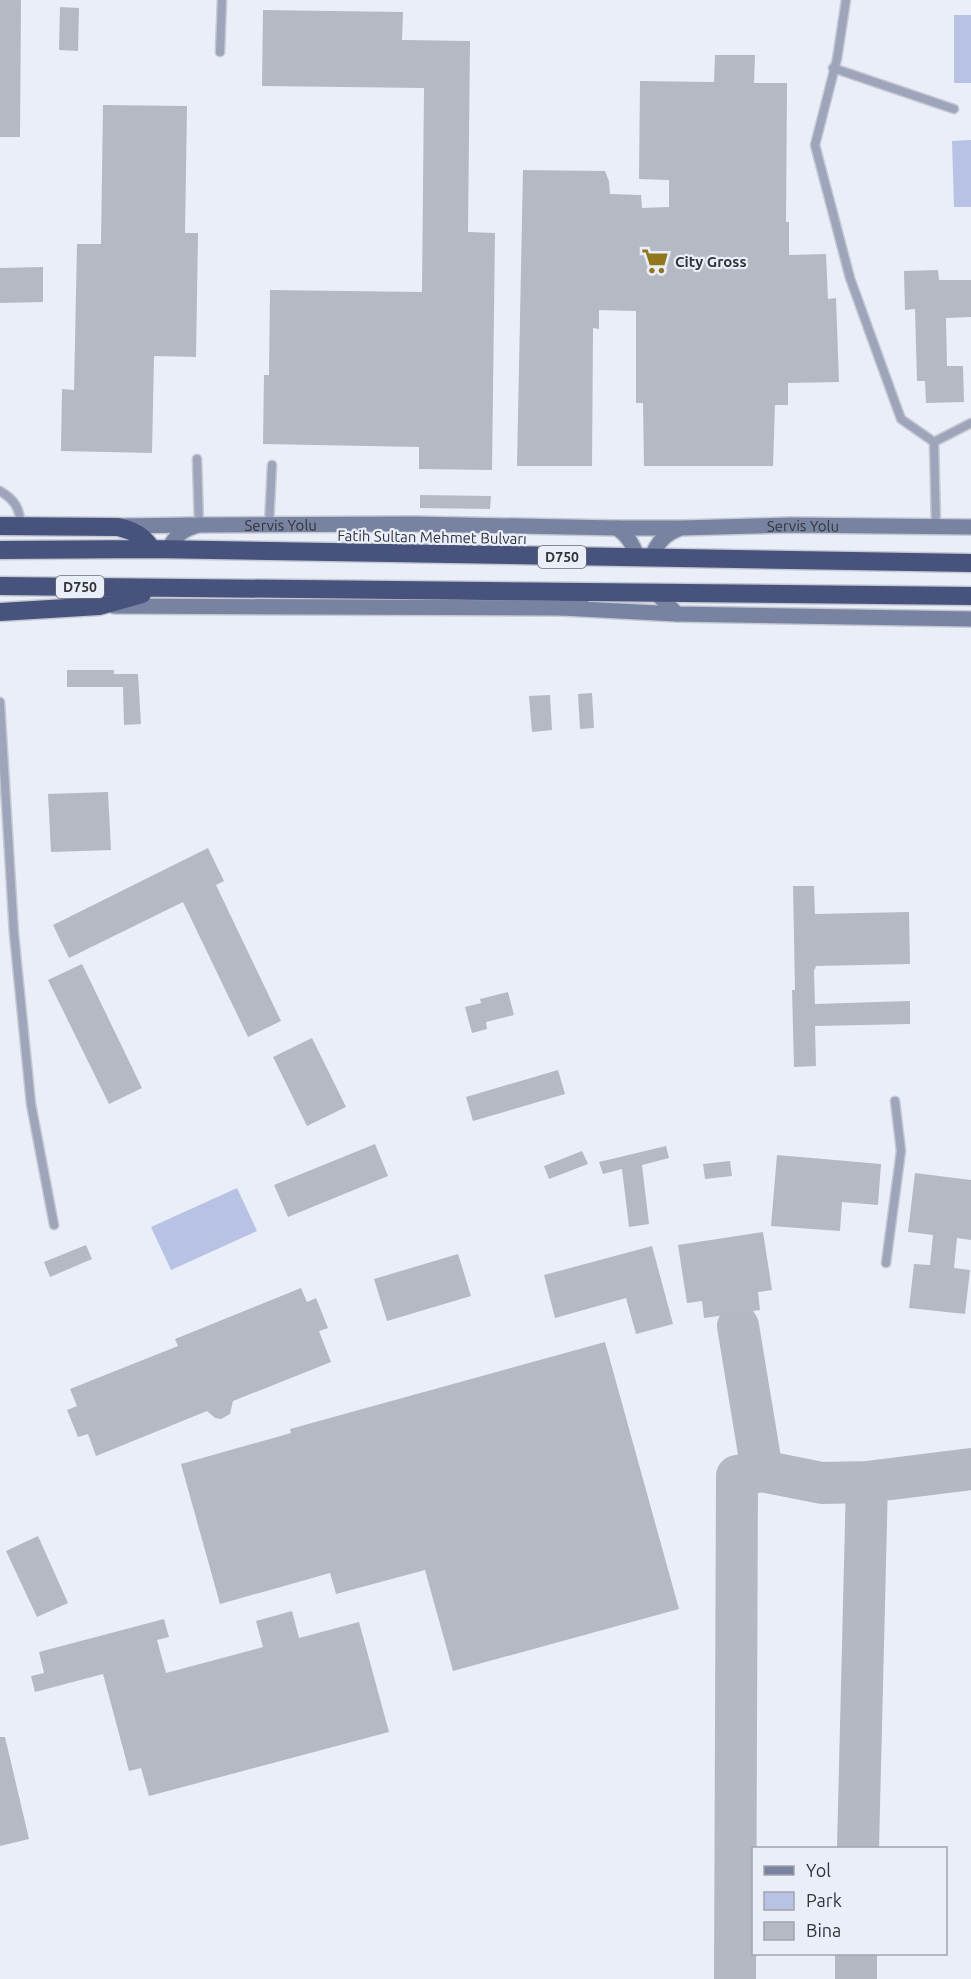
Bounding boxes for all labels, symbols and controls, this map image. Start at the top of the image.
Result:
supermarket icon: City Gross [640,246,670,276]
place label: City Gross [675,253,746,270]
street label: Servis Yolu [244,516,317,533]
street label: Servis Yolu [767,516,839,534]
street label: Fatih Sultan Mehmet Bulvarı [337,527,527,547]
road number: D750 [538,546,586,568]
road number: D750 [56,576,104,598]
legend [752,1847,947,1955]
text: Yol [806,1860,831,1880]
text: Park [806,1890,842,1910]
text: Bina [806,1920,841,1940]

